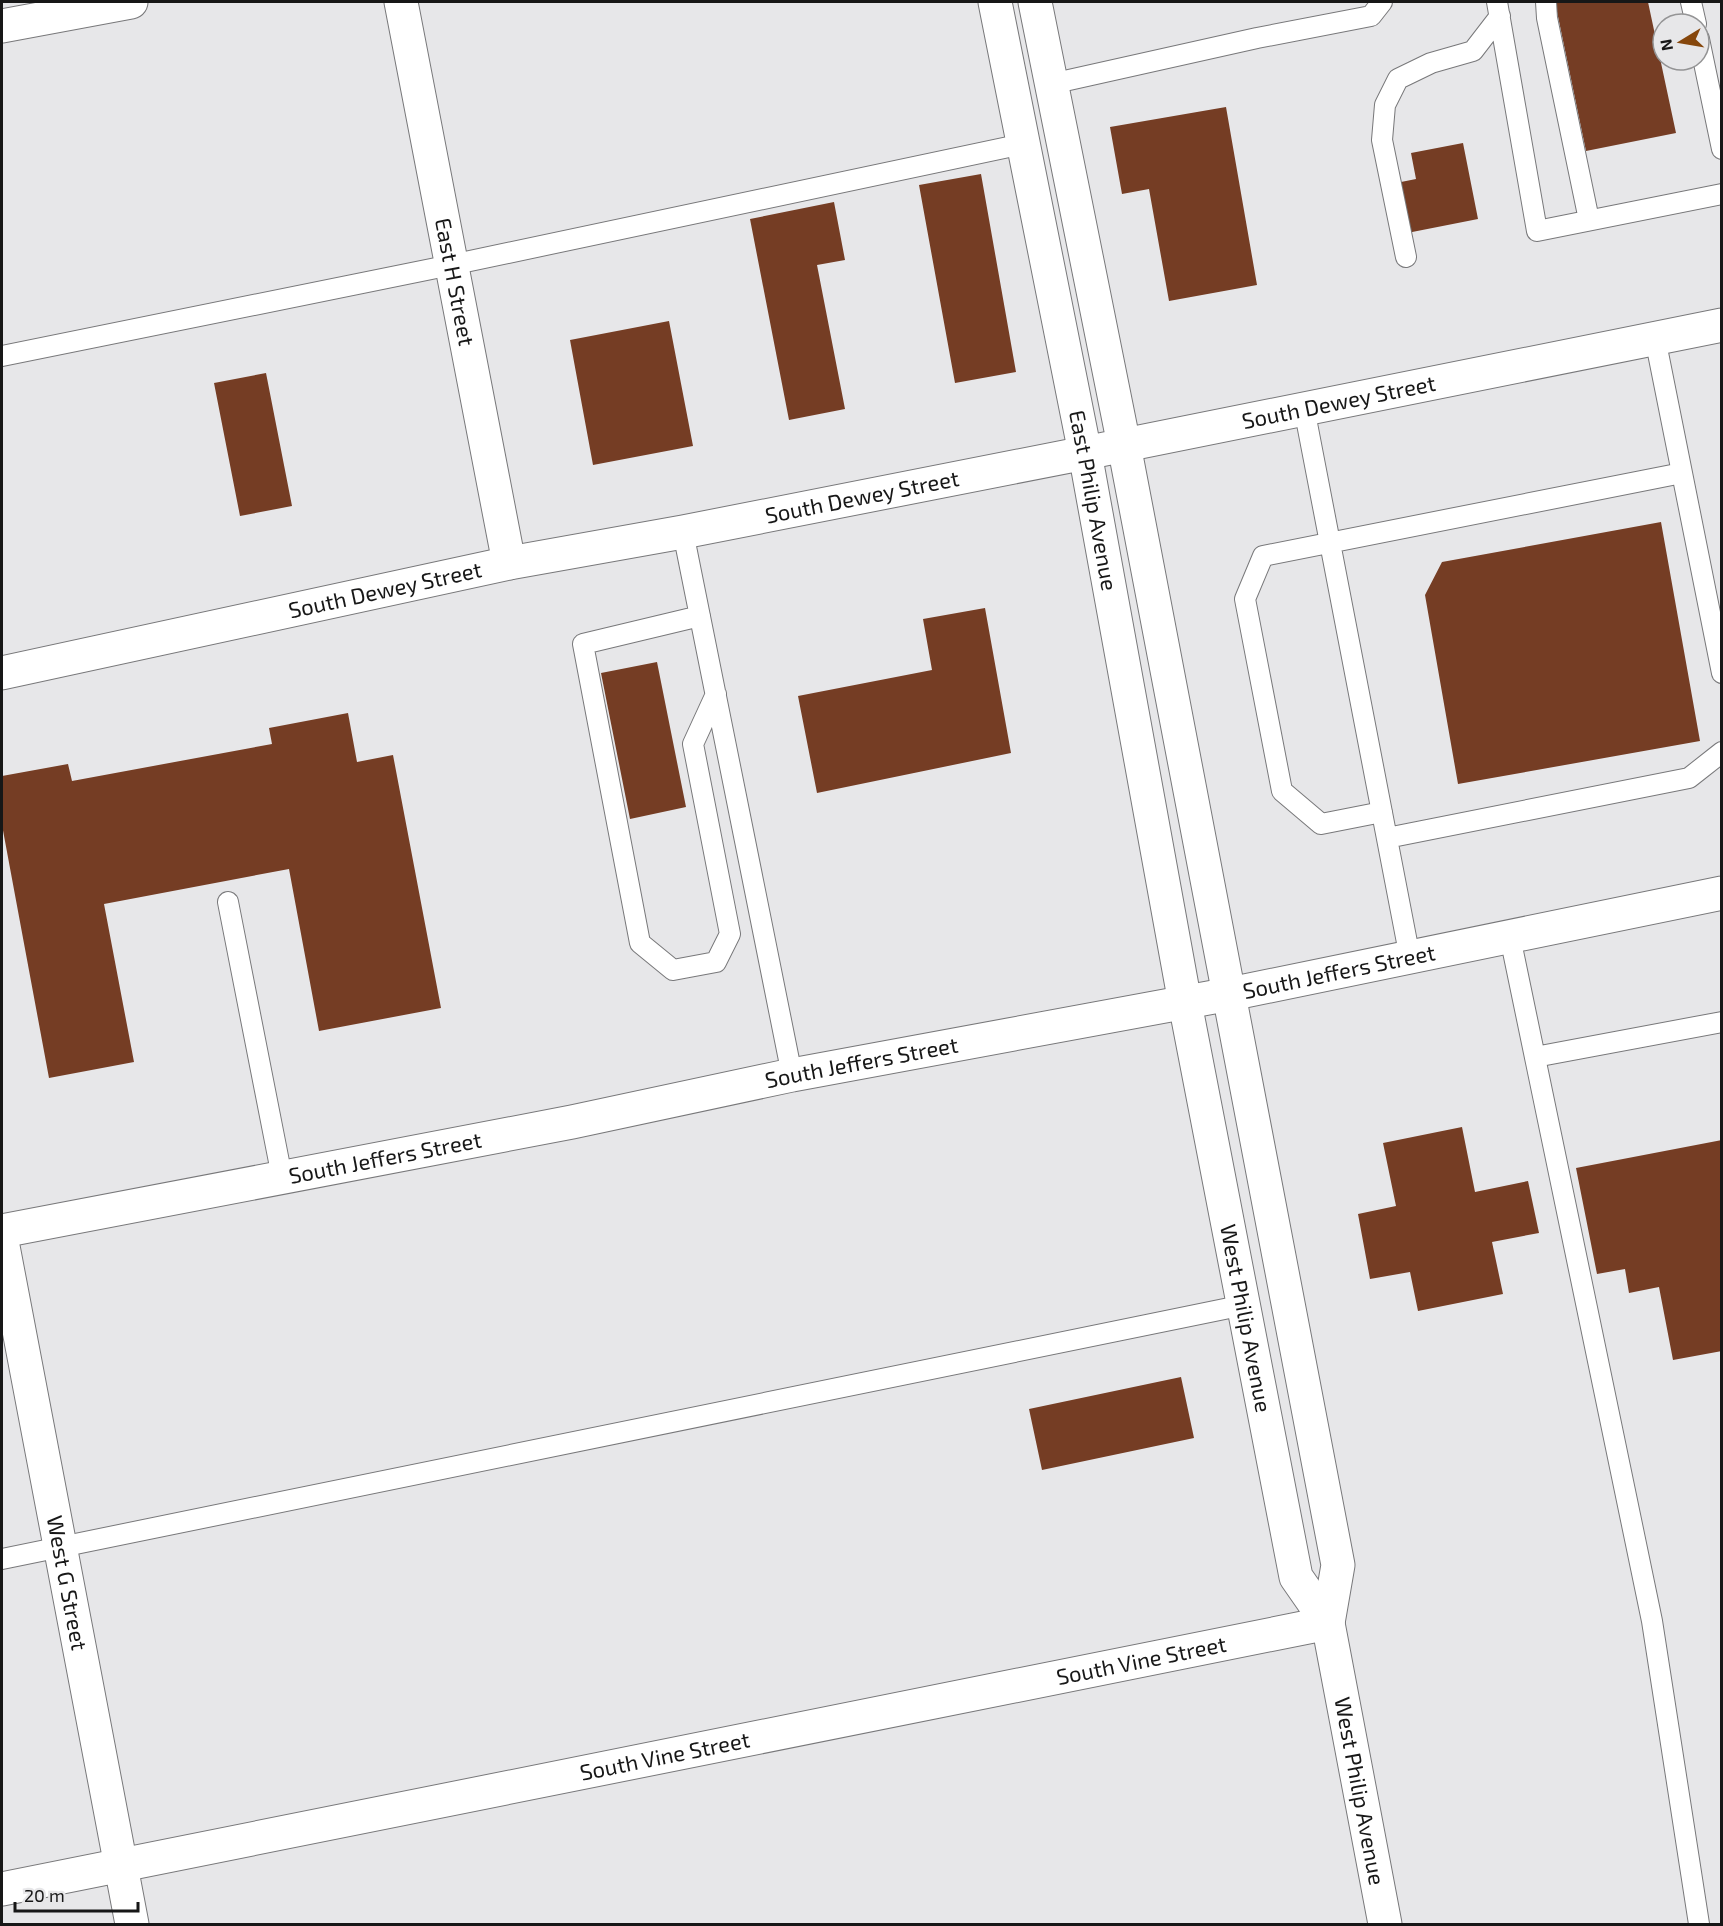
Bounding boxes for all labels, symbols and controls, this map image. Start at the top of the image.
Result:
north arrow [1651,12,1711,72]
text: N [1655,37,1676,52]
street label: East H Street [431,216,481,348]
street label: South Dewey Street [1239,369,1438,433]
street label: East Philip Avenue [1065,408,1124,593]
street label: South Dewey Street [763,464,961,528]
street label: South Dewey Street [286,555,484,622]
street label: South Jeffers Street [1240,938,1437,1003]
street label: South Jeffers Street [762,1031,960,1092]
street label: South Jeffers Street [286,1126,483,1188]
street label: West Philip Avenue [1216,1222,1278,1414]
street label: West G Street [42,1513,94,1652]
street label: South Vine Street [1054,1630,1228,1689]
street label: West Philip Avenue [1330,1695,1391,1887]
street label: South Vine Street [577,1725,752,1785]
scale bar [15,1875,138,1913]
text: 20 m [24,1884,65,1906]

